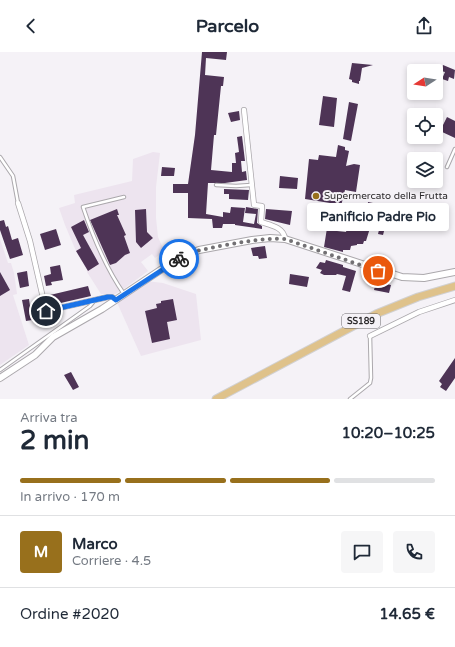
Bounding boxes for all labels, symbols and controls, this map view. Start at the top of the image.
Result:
icon: back [20,15,42,37]
text: Parcelo [196,15,259,37]
icon: share [413,15,435,37]
north arrow [407,64,443,100]
map controls [407,64,443,188]
button: locate [407,108,443,144]
button: layers [407,152,443,188]
place label: Supermercato della Frutta [324,190,448,202]
marker: Supermercato della Frutta [311,191,321,201]
callout: Panificio Padre Pio [307,203,449,231]
text: Panificio Padre Pio [320,209,436,225]
courier [159,239,199,279]
icon: bike [168,248,190,270]
pin [361,254,395,288]
icon: bag [367,260,389,282]
pin [29,294,63,328]
icon: home [35,300,57,322]
road number: SS189 [342,314,380,328]
text: Arriva tra [20,410,78,426]
text: 10:20–10:25 [342,424,435,442]
text: 2 min [20,425,89,456]
text: In arrivo · 170 m [20,489,120,505]
button: chat [341,531,383,573]
button: phone [393,531,435,573]
text: Marco [72,535,118,553]
text: M [34,543,48,561]
text: Corriere · 4.5 [72,553,151,569]
text: Ordine #2020 [20,605,119,623]
text: 14.65 € [379,605,435,623]

